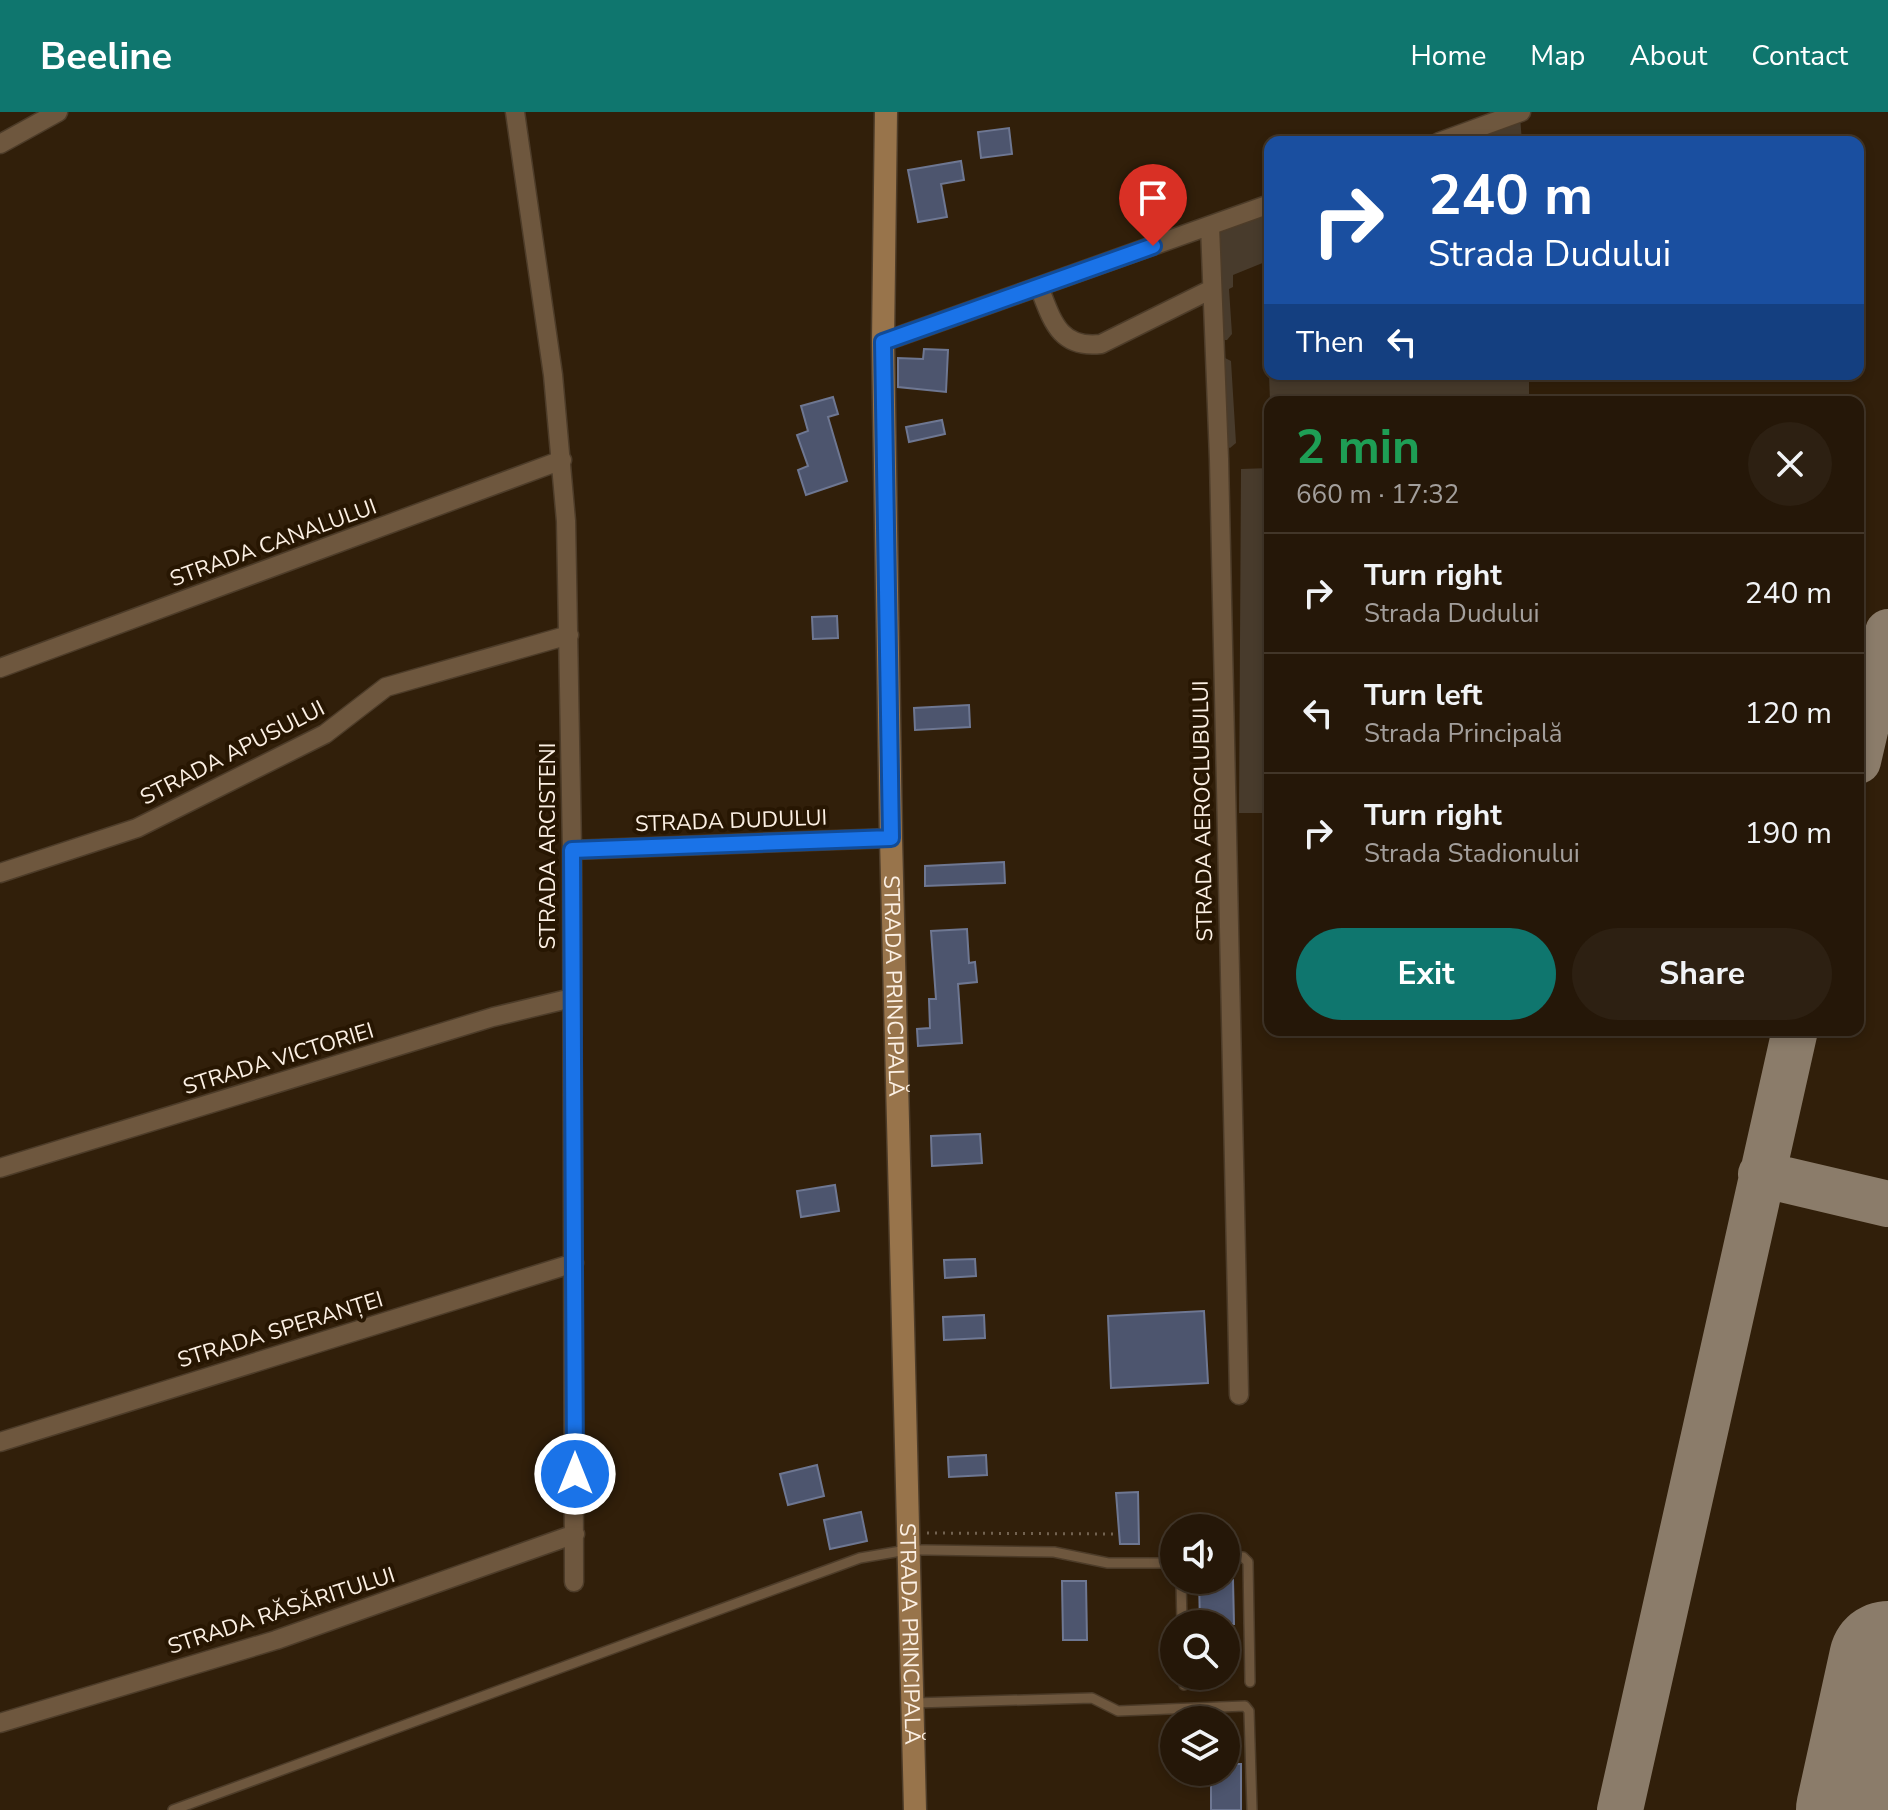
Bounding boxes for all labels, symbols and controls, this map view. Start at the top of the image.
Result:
text: Beeline [40,31,172,82]
text: Home [1411,37,1486,75]
text: Map [1530,37,1585,75]
text: About [1629,37,1707,75]
text: Contact [1751,37,1848,75]
text: 240 m [1428,157,1593,234]
pin [1119,164,1187,246]
icon: right [1296,168,1400,272]
icon: arrive [1131,176,1175,220]
text: Strada Dudului [1428,230,1671,279]
icon: left [1380,320,1424,364]
text: Then [1296,322,1364,363]
text: 2 min [1296,414,1420,480]
button: close [1748,422,1832,506]
text: 660 m · 17:32 [1296,477,1459,512]
street label: STRADA CANALULUI [166,492,381,594]
text: Turn right [1364,555,1502,596]
icon: right [1296,571,1340,615]
text: 240 m [1745,573,1832,614]
text: Strada Dudului [1364,596,1540,631]
text: Turn left [1364,675,1482,716]
street label: STRADA AEROCLUBULUI [1186,680,1220,942]
icon: left [1296,691,1340,735]
street label: STRADA APUSULUI [135,693,330,812]
text: 120 m [1745,693,1832,734]
text: Strada Principală [1364,716,1562,751]
street label: STRADA ARCISTENI [533,743,563,949]
text: Turn right [1364,795,1502,836]
street label: STRADA DUDULUI [634,803,828,839]
icon: right [1296,811,1340,855]
text: 190 m [1745,813,1832,854]
text: Strada Stadionului [1364,836,1580,871]
street label: STRADA PRINCIPALĂ [876,875,911,1097]
button: Exit [1296,928,1556,1020]
button: Share [1572,928,1832,1020]
street label: STRADA VICTORIEI [179,1016,377,1102]
street label: STRADA SPERANȚEI [174,1284,387,1376]
position arrow [533,1432,617,1516]
map controls [1160,1514,1240,1786]
button: sound [1160,1514,1240,1594]
street label: STRADA PRINCIPALĂ [892,1523,927,1745]
street label: STRADA RĂSĂRITULUI [164,1560,399,1662]
button: search [1160,1610,1240,1690]
button: layers [1160,1706,1240,1786]

